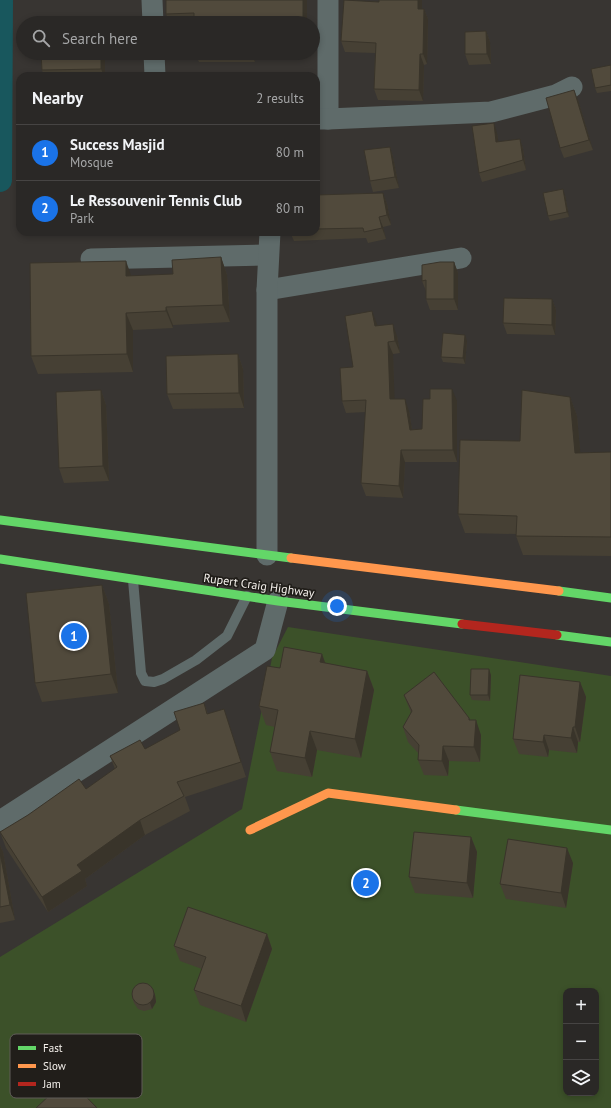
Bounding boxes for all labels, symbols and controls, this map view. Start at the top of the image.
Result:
search box [16,16,320,60]
icon: search [30,27,52,49]
text: Search here [62,29,138,48]
text: Nearby [32,87,83,109]
text: 2 results [256,90,304,107]
text: Success Masjid [70,135,165,154]
text: 1 [41,144,49,161]
text: 80 m [276,144,304,161]
text: Mosque [70,154,113,171]
text: Le Ressouvenir Tennis Club [70,191,242,210]
text: 2 [41,200,49,217]
text: 80 m [276,200,304,217]
text: Park [70,210,94,227]
street label: Rupert Craig Highway [203,570,316,600]
your location [327,596,347,616]
pin: 1 [61,621,87,651]
pin: 2 [353,868,379,898]
map controls [563,988,599,1096]
button: + [563,988,599,1024]
button: − [563,1024,599,1060]
legend [10,1034,142,1098]
text: Fast [43,1041,63,1055]
text: Slow [43,1059,66,1073]
button: layers [563,1060,599,1096]
text: Jam [42,1077,61,1091]

